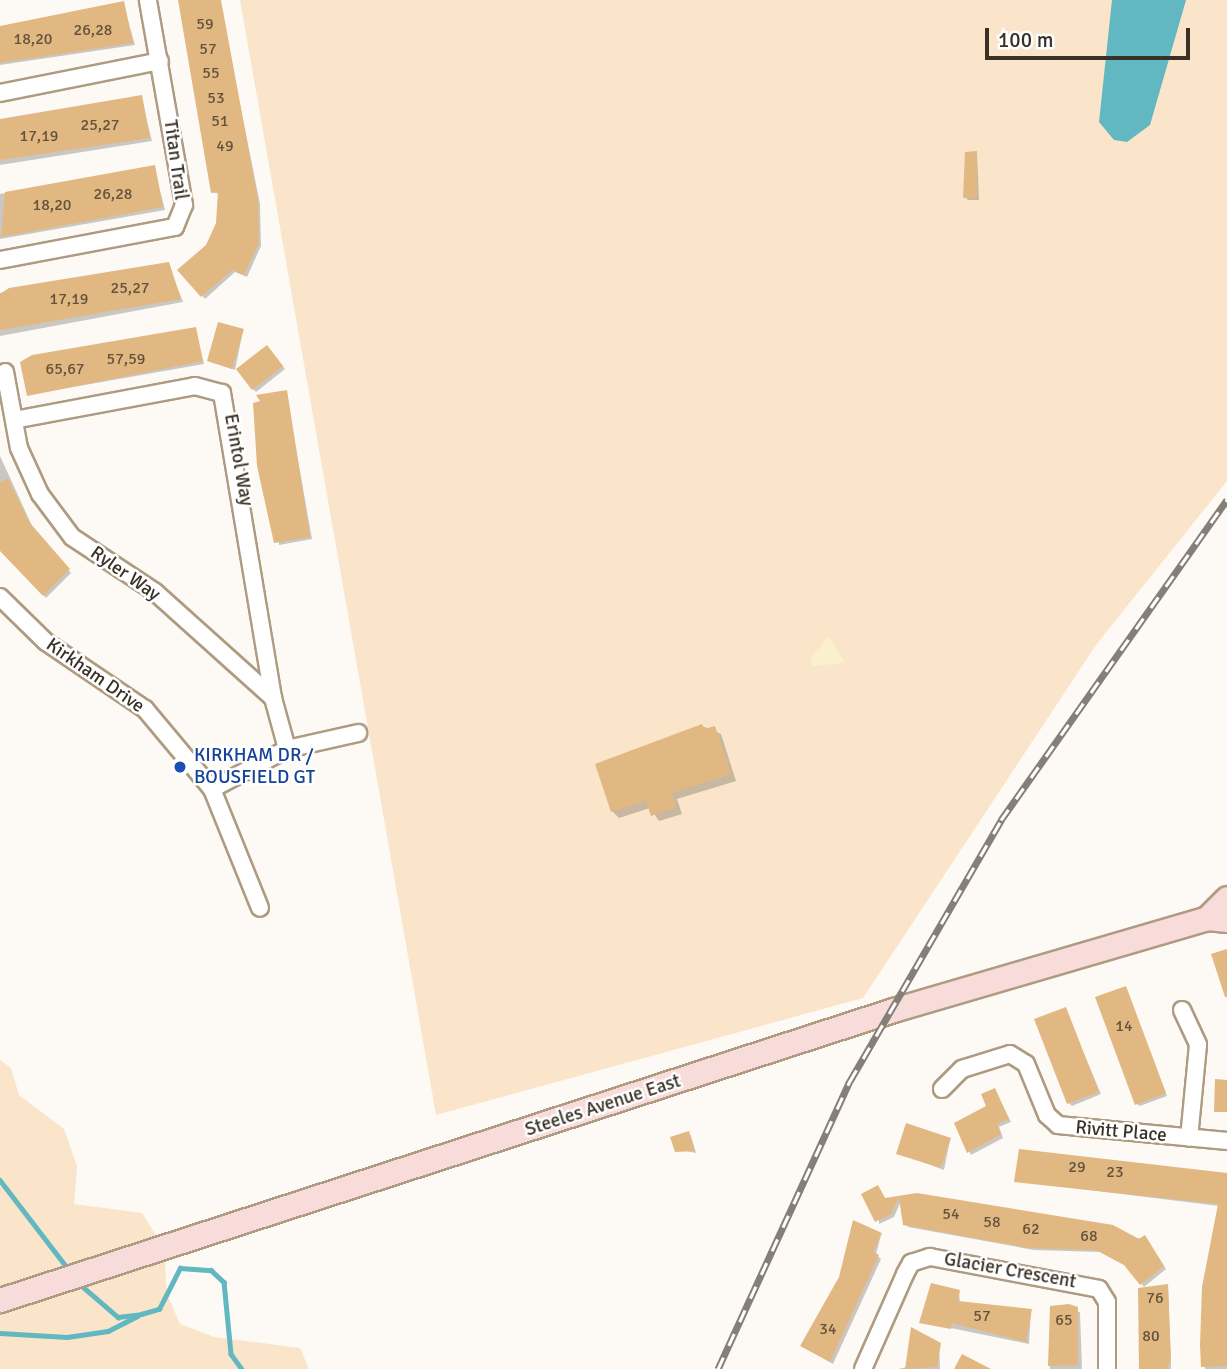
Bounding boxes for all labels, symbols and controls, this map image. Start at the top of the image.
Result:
house number: 59 [196,14,214,34]
scale bar [989,14,1194,58]
house number: 26,28 [74,20,112,40]
text: 100 m [998,27,1053,53]
house number: 18,20 [14,29,52,49]
house number: 57 [199,39,217,59]
house number: 55 [202,63,220,83]
house number: 53 [207,88,225,108]
house number: 51 [211,111,229,131]
house number: 25,27 [81,115,119,135]
street label: Titan Trail [158,118,192,202]
house number: 17,19 [20,126,58,146]
house number: 49 [216,136,234,156]
house number: 26,28 [94,184,132,204]
house number: 18,20 [33,195,71,215]
house number: 25,27 [111,278,149,298]
house number: 17,19 [50,289,88,309]
house number: 57,59 [107,349,145,369]
house number: 65,67 [46,359,84,379]
street label: Erintol Way [219,412,257,508]
street label: Ryler Way [86,542,164,606]
street label: Kirkham Drive [41,634,149,718]
place label: KIRKHAM DR / BOUSFIELD GT [194,745,315,789]
marker: KIRKHAM DR / BOUSFIELD GT [172,759,188,775]
house number: 14 [1115,1016,1133,1036]
street label: Steeles Avenue East [522,1070,684,1142]
street label: Rivitt Place [1074,1117,1168,1147]
house number: 29 [1068,1157,1086,1177]
house number: 23 [1106,1162,1124,1182]
house number: 54 [942,1204,960,1224]
house number: 58 [983,1212,1001,1232]
house number: 62 [1022,1219,1040,1239]
house number: 68 [1080,1226,1098,1246]
street label: Glacier Crescent [942,1248,1078,1294]
house number: 76 [1146,1288,1164,1308]
house number: 57 [973,1306,991,1326]
house number: 65 [1055,1310,1073,1330]
house number: 34 [819,1319,837,1339]
house number: 80 [1142,1326,1160,1346]

